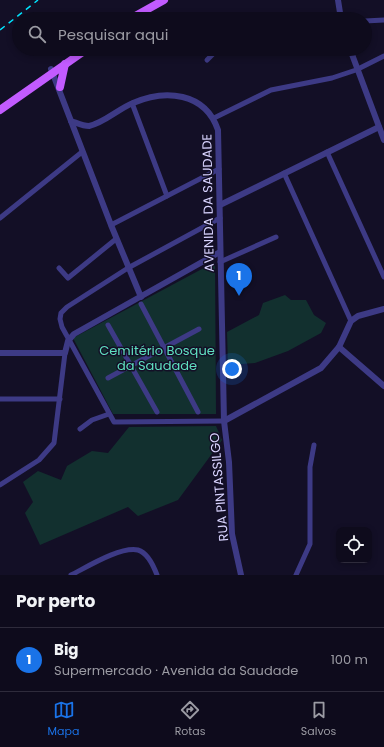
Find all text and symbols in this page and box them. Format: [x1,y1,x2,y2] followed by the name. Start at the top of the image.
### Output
[12,12,372,56] search box
[26,23,48,45] icon: search
[58,24,168,45] text: Pesquisar aqui
[197,134,219,272] street label: AVENIDA DA SAUDADE
[226,263,252,296] pin: 1
[99,341,215,375] park label: Cemitério Bosque da Saudade
[222,359,242,379] your location
[205,432,233,542] street label: RUA PINTASSILGO
[336,527,372,563] map controls
[336,527,372,563] button: locate
[16,589,95,613] text: Por perto
[54,639,79,660] text: Big
[27,650,31,669] text: 1
[331,650,368,669] text: 100 m
[54,661,298,680] text: Supermercado · Avenida da Saudade
[48,699,79,740] tab: Mapa
[175,699,206,740] tab: Rotas
[301,699,336,740] tab: Salvos

